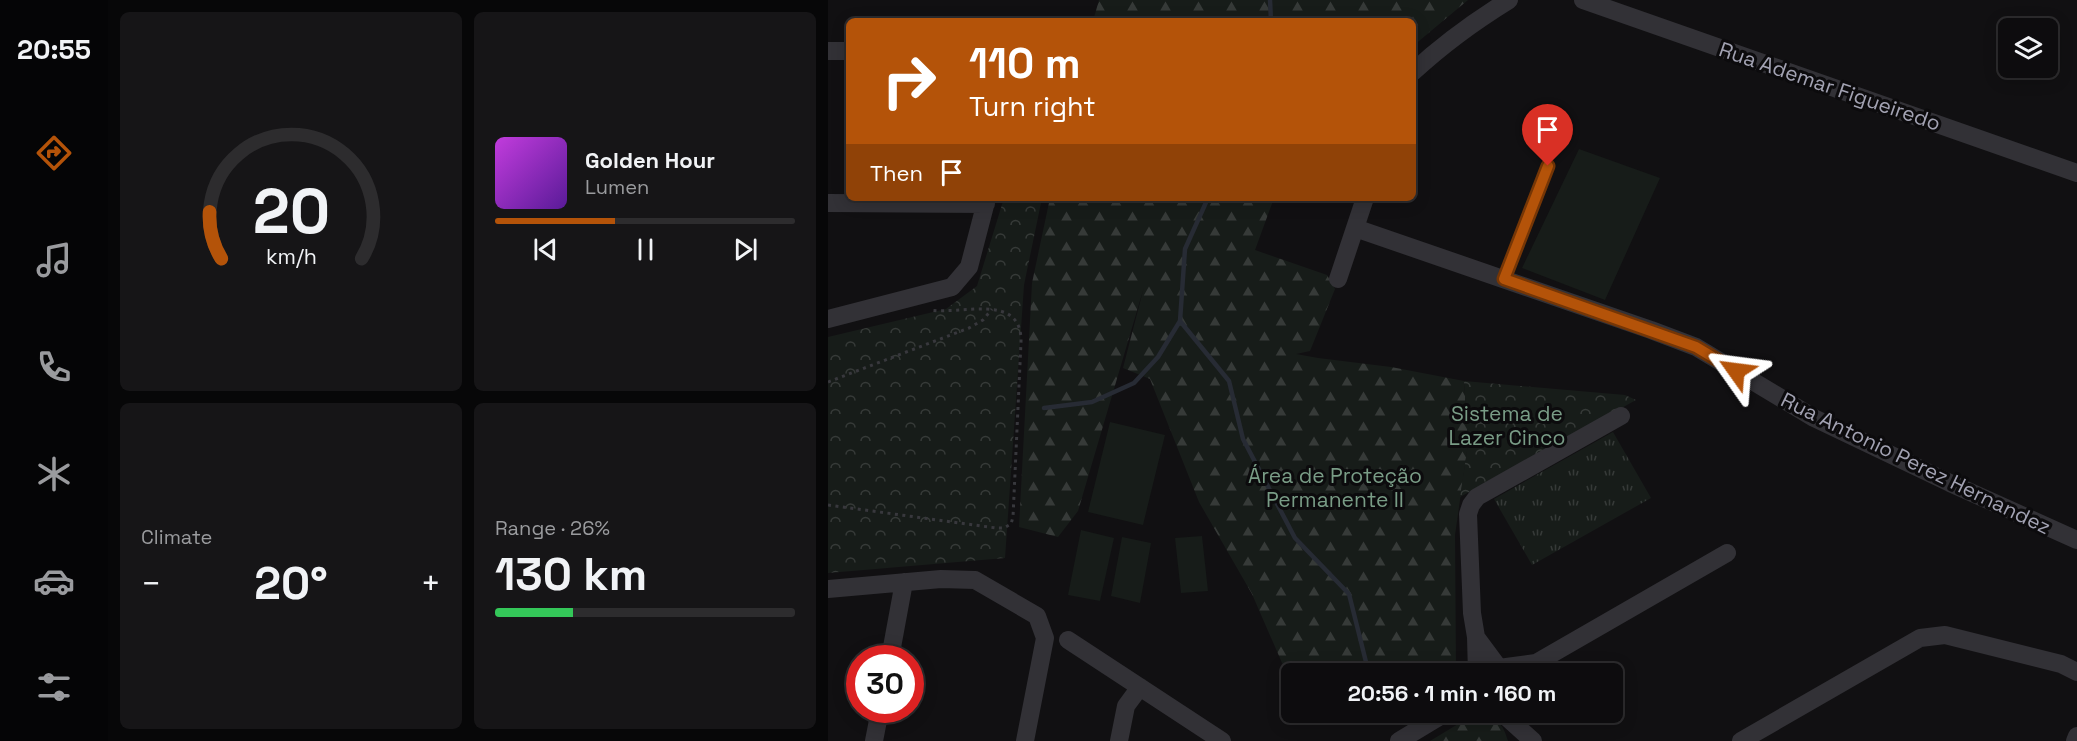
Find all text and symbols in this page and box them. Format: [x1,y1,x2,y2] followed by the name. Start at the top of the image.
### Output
[1998,18,2058,78] map controls
[1998,18,2058,78] button: layers
[17,32,91,67] text: 20:55
[1716,35,1944,137] street label: Rua Ademar Figueiredo
[969,37,1081,90] text: 110 m
[870,42,948,120] icon: right
[969,89,1096,124] text: Turn right
[1522,104,1573,166] pin
[1531,113,1564,146] icon: arrive
[33,132,75,174] icon: directions
[585,146,715,174] text: Golden Hour
[935,156,968,189] icon: arrive
[870,159,923,187] text: Then
[252,172,330,251] text: 20
[585,174,649,200] text: Lumen
[529,233,562,266] icon: previous
[629,233,662,266] icon: pause
[729,233,762,266] icon: next
[33,239,75,281] icon: music
[265,243,317,270] text: km/h
[1704,339,1768,403] position arrow
[33,346,75,388] icon: phone
[1777,386,2055,540] street label: Rua Antonio Perez Hernandez
[1449,400,1565,451] park label: Sistema de Lazer Cinco
[33,453,75,495] icon: climate
[1248,462,1422,513] park label: Área de Proteção Permanente II
[495,515,610,541] text: Range · 26%
[141,524,212,550] text: Climate
[495,546,647,603] text: 130 km
[254,555,328,612] text: 20°
[33,560,75,602] icon: car
[141,563,161,605] text: −
[421,563,441,605] text: +
[846,645,924,723] speed limit sign: 30
[33,666,75,708] icon: filters
[1348,679,1556,707] text: 20:56 · 1 min · 160 m

